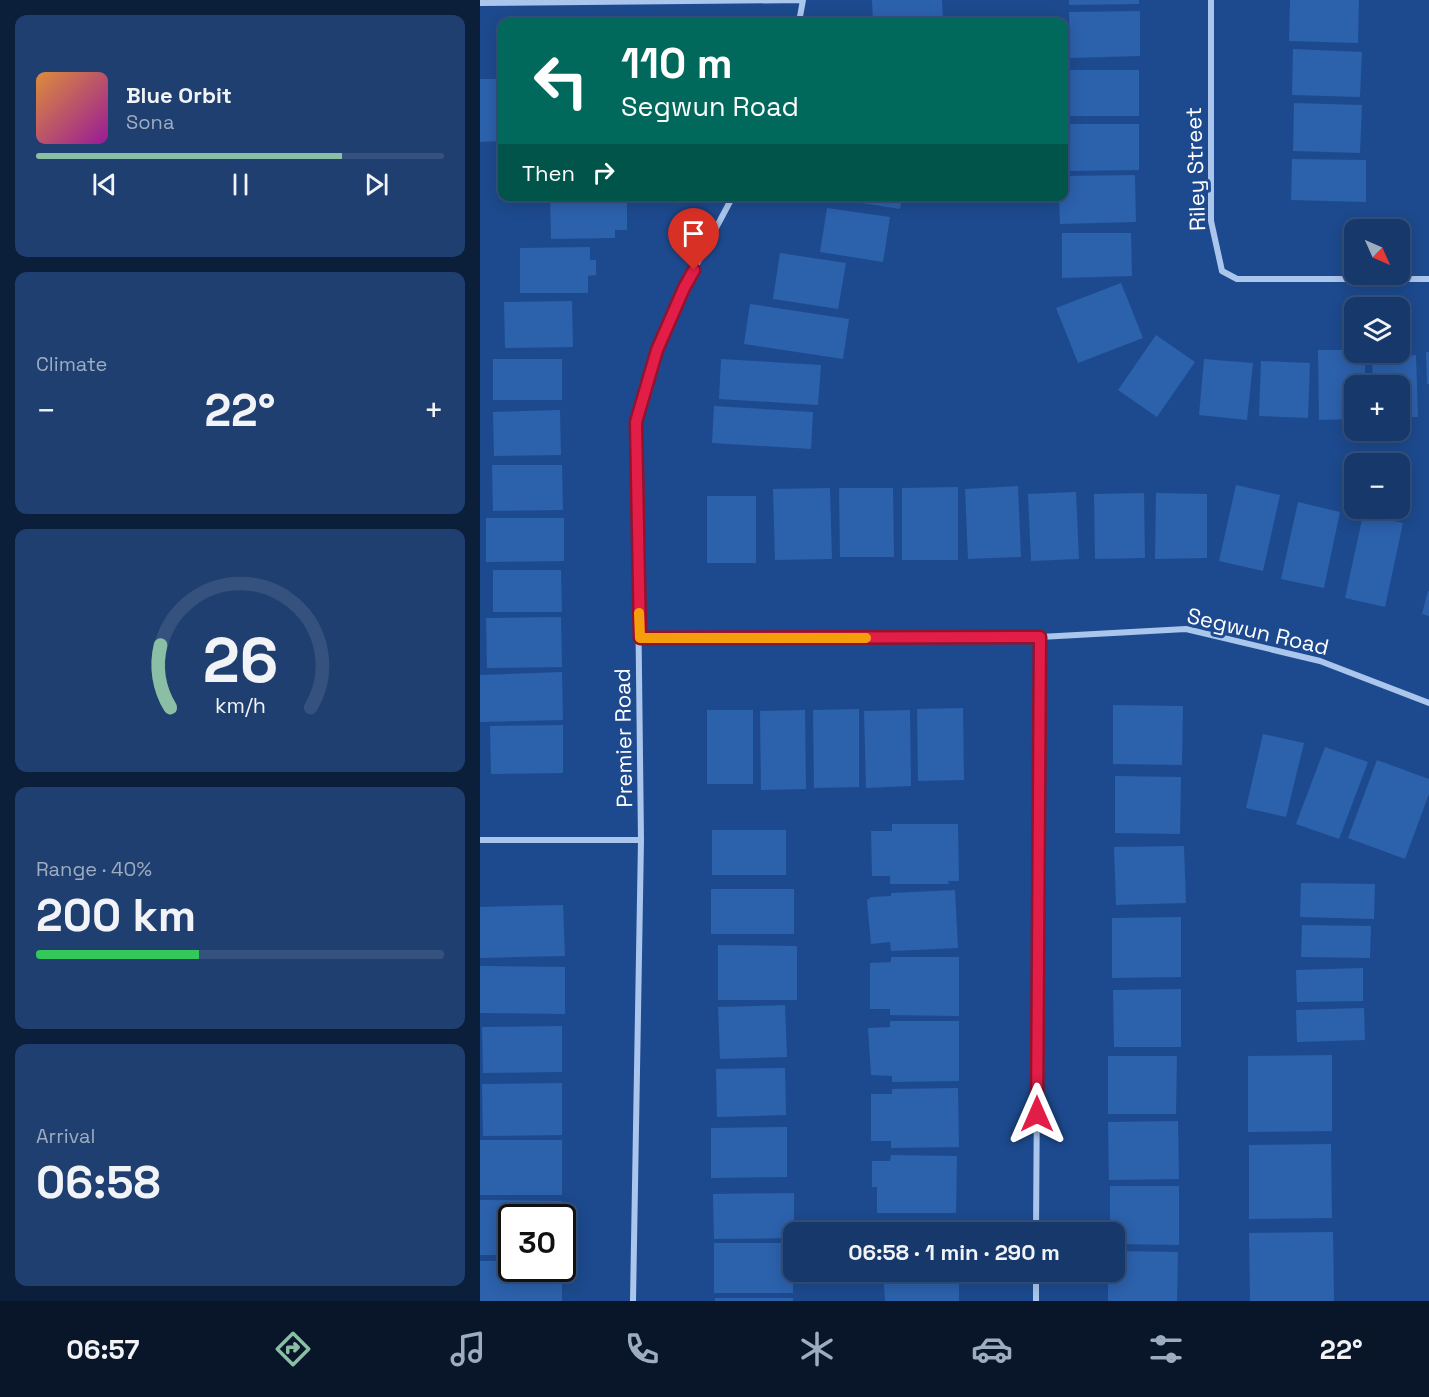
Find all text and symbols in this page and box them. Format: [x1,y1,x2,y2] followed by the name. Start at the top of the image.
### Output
[621,37,733,90] text: 110 m
[522,42,600,120] icon: left
[126,81,232,109] text: Blue Orbit
[621,89,799,124] text: Segwun Road
[1179,107,1211,231] street label: Riley Street
[126,109,174,135] text: Sona
[587,156,620,189] icon: right
[522,159,575,187] text: Then
[88,168,121,201] icon: previous
[224,168,257,201] icon: pause
[360,168,393,201] icon: next
[668,208,719,270] pin
[677,217,710,250] icon: arrive
[1344,219,1410,285] north arrow
[1344,219,1410,519] map controls
[1344,297,1410,363] button: layers
[36,351,107,377] text: Climate
[1344,375,1410,441] button: +
[204,382,276,439] text: 22°
[36,390,56,432] text: −
[424,390,444,432] text: +
[1344,453,1410,519] button: −
[1184,601,1332,661] street label: Segwun Road
[202,621,278,700] text: 26
[608,668,638,808] street label: Premier Road
[214,692,266,719] text: km/h
[36,856,152,882] text: Range · 40%
[36,887,196,944] text: 200 km
[1005,1082,1069,1146] position arrow
[36,1123,95,1149] text: Arrival
[36,1154,160,1211] text: 06:58
[498,1204,576,1282] speed limit sign: 30
[848,1238,1060,1266] text: 06:58 · 1 min · 290 m
[272,1328,314,1370] icon: directions
[447,1328,489,1370] icon: music
[621,1328,663,1370] icon: phone
[796,1328,838,1370] icon: climate
[971,1328,1013,1370] icon: car
[1145,1328,1187,1370] icon: filters
[66,1332,139,1367] text: 06:57
[1320,1332,1363,1367] text: 22°

